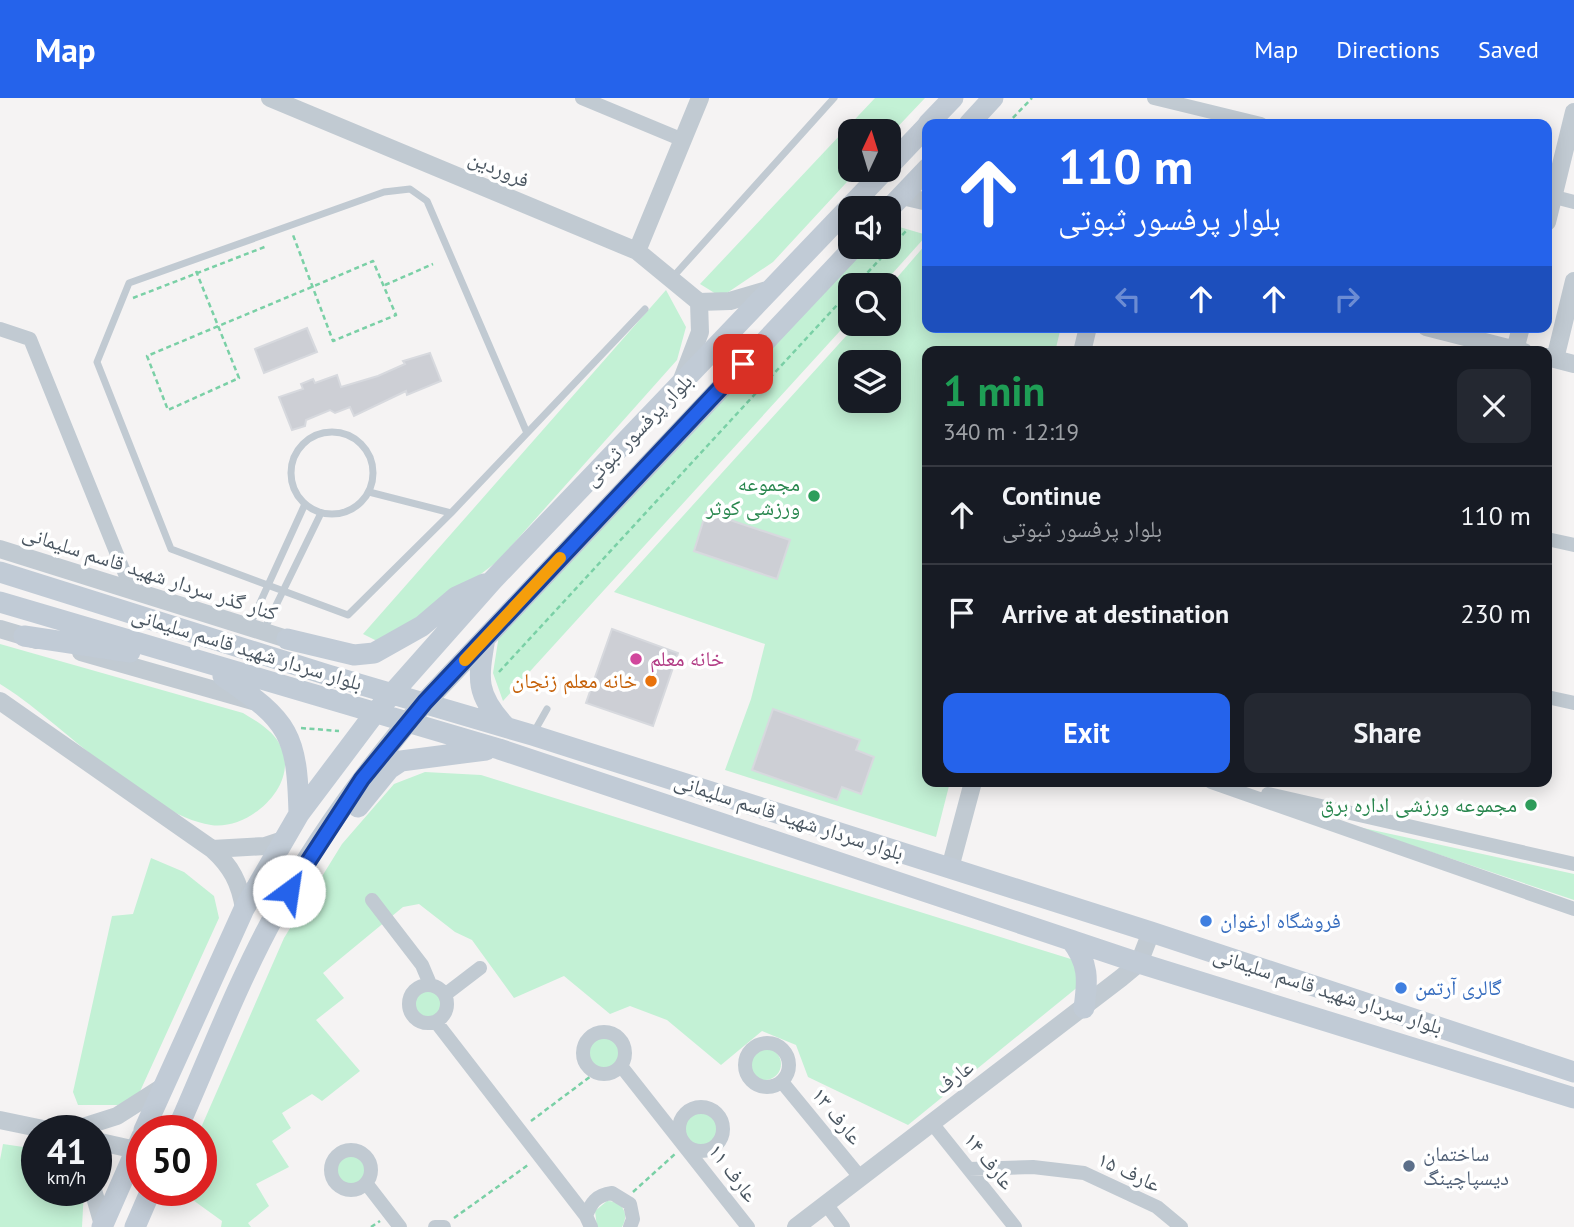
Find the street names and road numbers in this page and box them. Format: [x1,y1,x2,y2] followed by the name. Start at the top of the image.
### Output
[465,144,534,193] street label: فروردین
[577,368,698,492] street label: بلوار پرفسور ثبوتی
[19,519,281,628] street label: کنار گذر سردار شهید قاسم سلیمانی
[128,601,366,697] street label: بلوار سردار شهید قاسم سلیمانی
[671,767,907,867] street label: بلوار سردار شهید قاسم سلیمانی
[1210,941,1446,1041] street label: بلوار سردار شهید قاسم سلیمانی
[929,1053,979,1100] street label: عارف
[806,1081,869,1150] street label: عارف ۱۳
[958,1126,1021,1195] street label: عارف ۱۴
[703,1138,764,1208] street label: عارف ۱۱
[1093,1145,1165,1198] street label: عارف ۱۵

